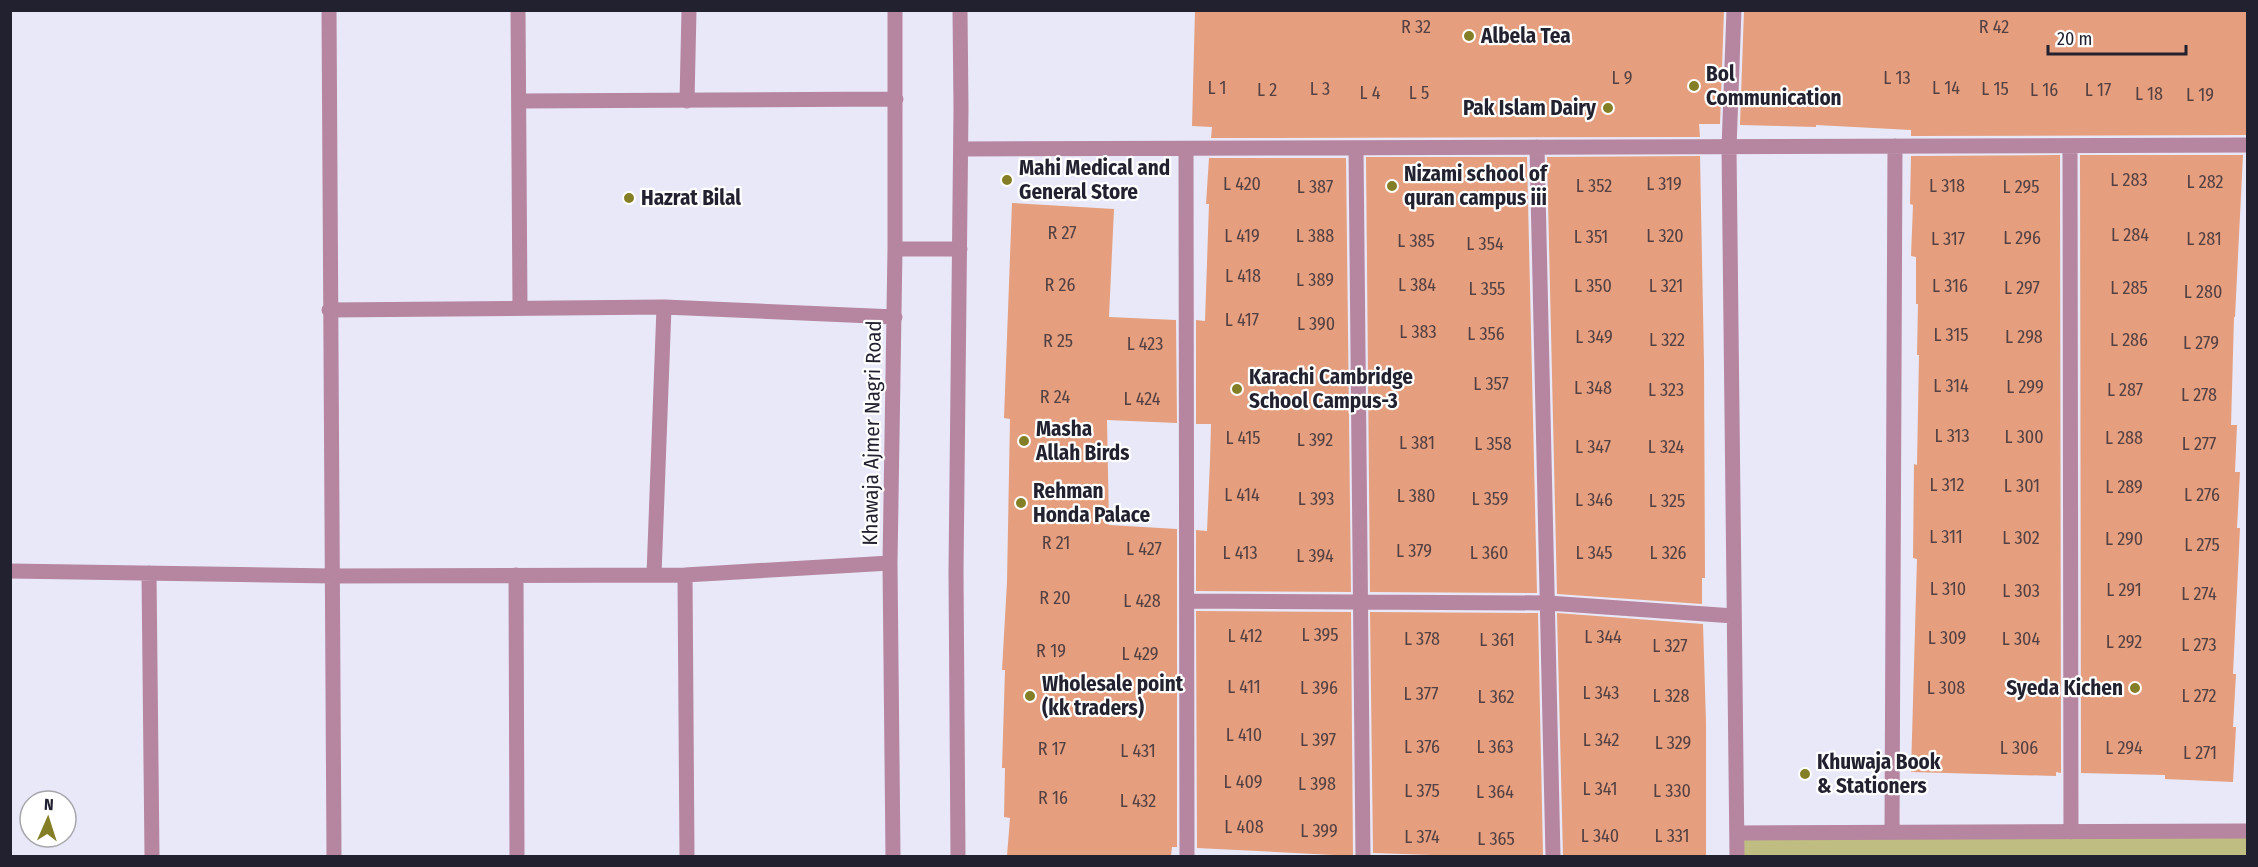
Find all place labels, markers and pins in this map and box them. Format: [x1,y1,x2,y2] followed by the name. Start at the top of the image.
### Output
[1480,23,1571,49] place label: Albela Tea
[1462,29,1476,43] marker: Albela Tea
[1706,61,1842,111] place label: Bol Communication
[1687,79,1701,93] marker: Bol Communication
[1463,95,1597,121] place label: Pak Islam Dairy
[1601,101,1615,115] marker: Pak Islam Dairy
[1019,155,1170,205] place label: Mahi Medical and General Store
[1404,161,1549,211] place label: Nizami school of quran campus iii
[1000,173,1014,187] marker: Mahi Medical and General Store
[1385,179,1399,193] marker: Nizami school of quran campus iii
[641,185,741,211] place label: Hazrat Bilal
[622,191,636,205] marker: Hazrat Bilal
[1249,364,1413,414] place label: Karachi Cambridge School Campus-3
[1230,382,1244,396] marker: Karachi Cambridge School Campus-3
[1035,416,1130,466] place label: Masha Allah Birds
[1017,434,1031,448] marker: Masha Allah Birds
[1033,478,1151,528] place label: Rehman Honda Palace
[1014,496,1028,510] marker: Rehman Honda Palace
[1042,671,1184,721] place label: Wholesale point (kk traders)
[2006,675,2123,701] place label: Syeda Kichen
[2128,681,2142,695] marker: Syeda Kichen
[1023,689,1037,703] marker: Wholesale point (kk traders)
[1817,749,1941,799] place label: Khuwaja Book & Stationers
[1798,767,1812,781] marker: Khuwaja Book & Stationers

